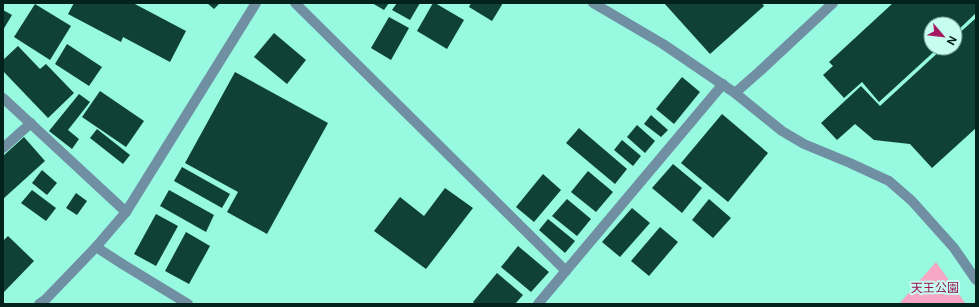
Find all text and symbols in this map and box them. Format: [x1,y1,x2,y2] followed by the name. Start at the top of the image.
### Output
[923,16,963,56] north arrow
[944,34,960,48] text: N
[911,280,959,295] park label: 天王公園

